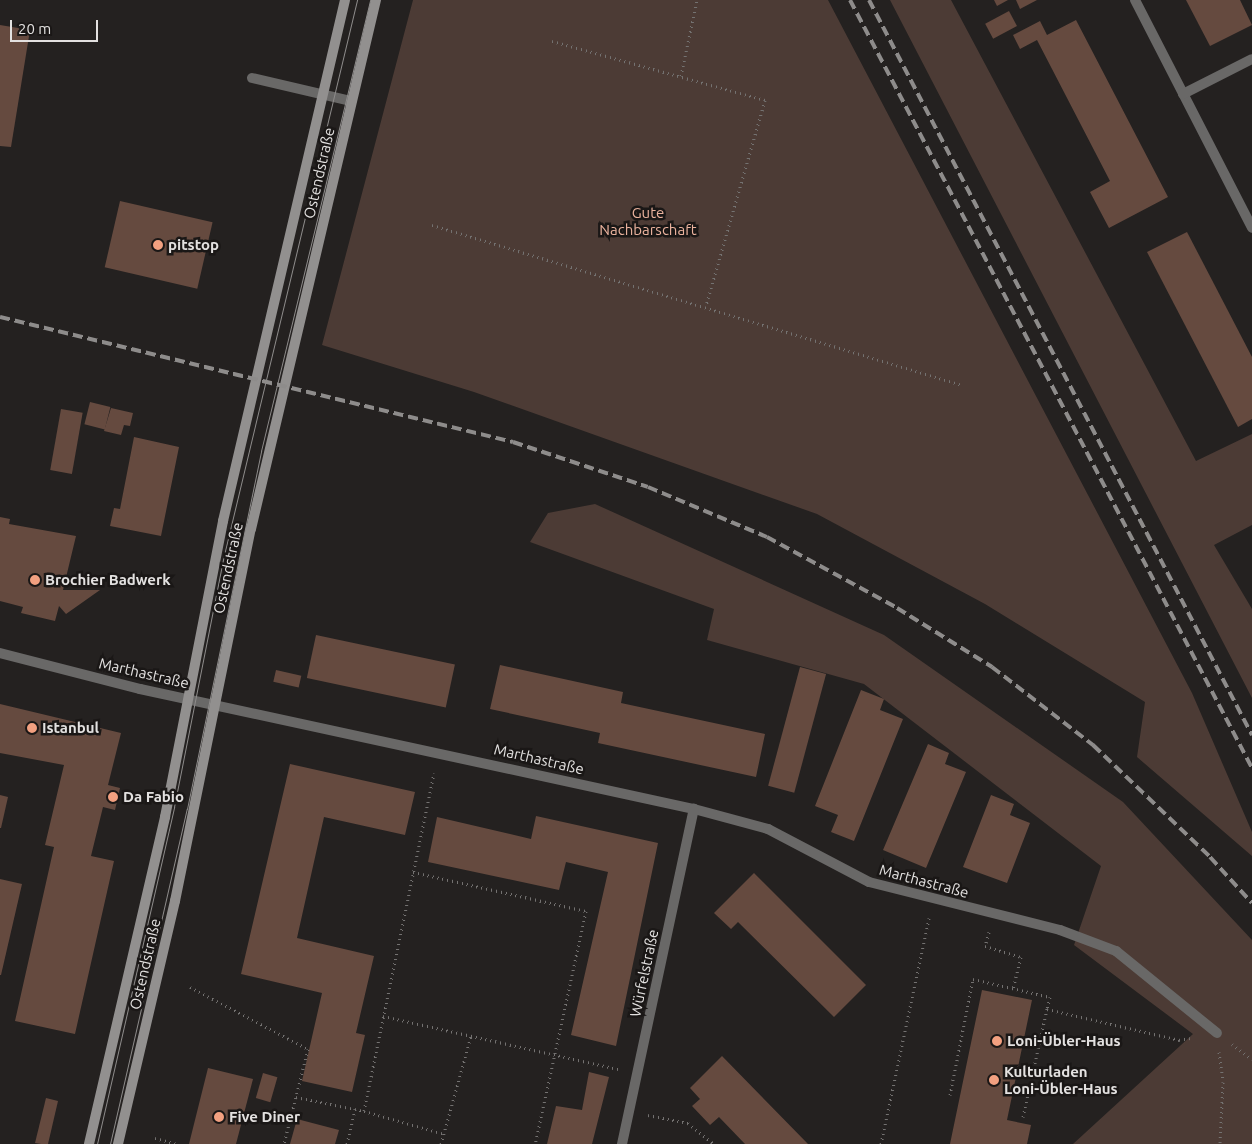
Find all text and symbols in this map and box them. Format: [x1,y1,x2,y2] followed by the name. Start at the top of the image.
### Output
[12,10,100,42] scale bar
[18,20,51,37] text: 20 m
[300,126,338,220] street label: Ostendstraße
[599,203,697,238] park label: Gute Nachbarschaft
[168,236,219,254] place label: pitstop
[152,239,164,251] marker: pitstop
[210,521,246,615] street label: Ostendstraße
[45,571,171,589] place label: Brochier Badwerk
[29,574,41,586] marker: Brochier Badwerk
[97,654,191,692] street label: Marthastraße
[42,719,99,737] place label: Istanbul
[26,722,38,734] marker: Istanbul
[492,740,586,778] street label: Marthastraße
[123,788,184,806] place label: Da Fabio
[107,791,119,803] marker: Da Fabio
[877,860,971,902] street label: Marthastraße
[126,917,164,1011] street label: Ostendstraße
[626,928,662,1018] street label: Würfelstraße
[1007,1032,1121,1050] place label: Loni-Übler-Haus
[991,1035,1003,1047] marker: Loni-Übler-Haus
[1004,1062,1118,1097] place label: Kulturladen Loni-Übler-Haus
[988,1074,1000,1086] marker: Kulturladen Loni-Übler-Haus
[229,1108,300,1126] place label: Five Diner
[213,1111,225,1123] marker: Five Diner

